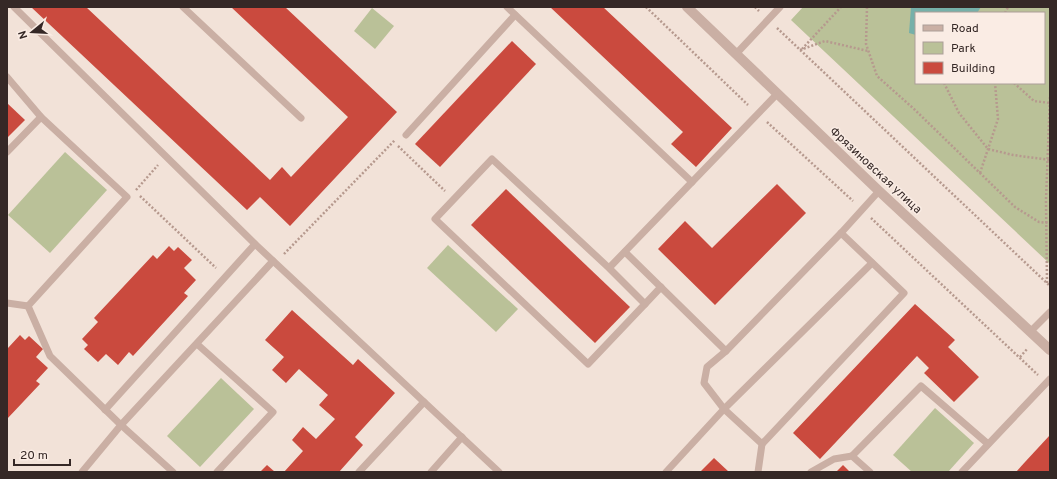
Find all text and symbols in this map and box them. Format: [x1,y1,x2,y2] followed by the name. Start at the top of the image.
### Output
[12,12,52,52] north arrow
[915,12,1045,84] legend
[951,21,979,37] text: Road
[16,29,31,41] text: N
[951,41,976,57] text: Park
[951,61,995,77] text: Building
[826,124,925,218] street label: Фрязиновская улица
[14,441,70,467] scale bar
[20,448,48,464] text: 20 m

